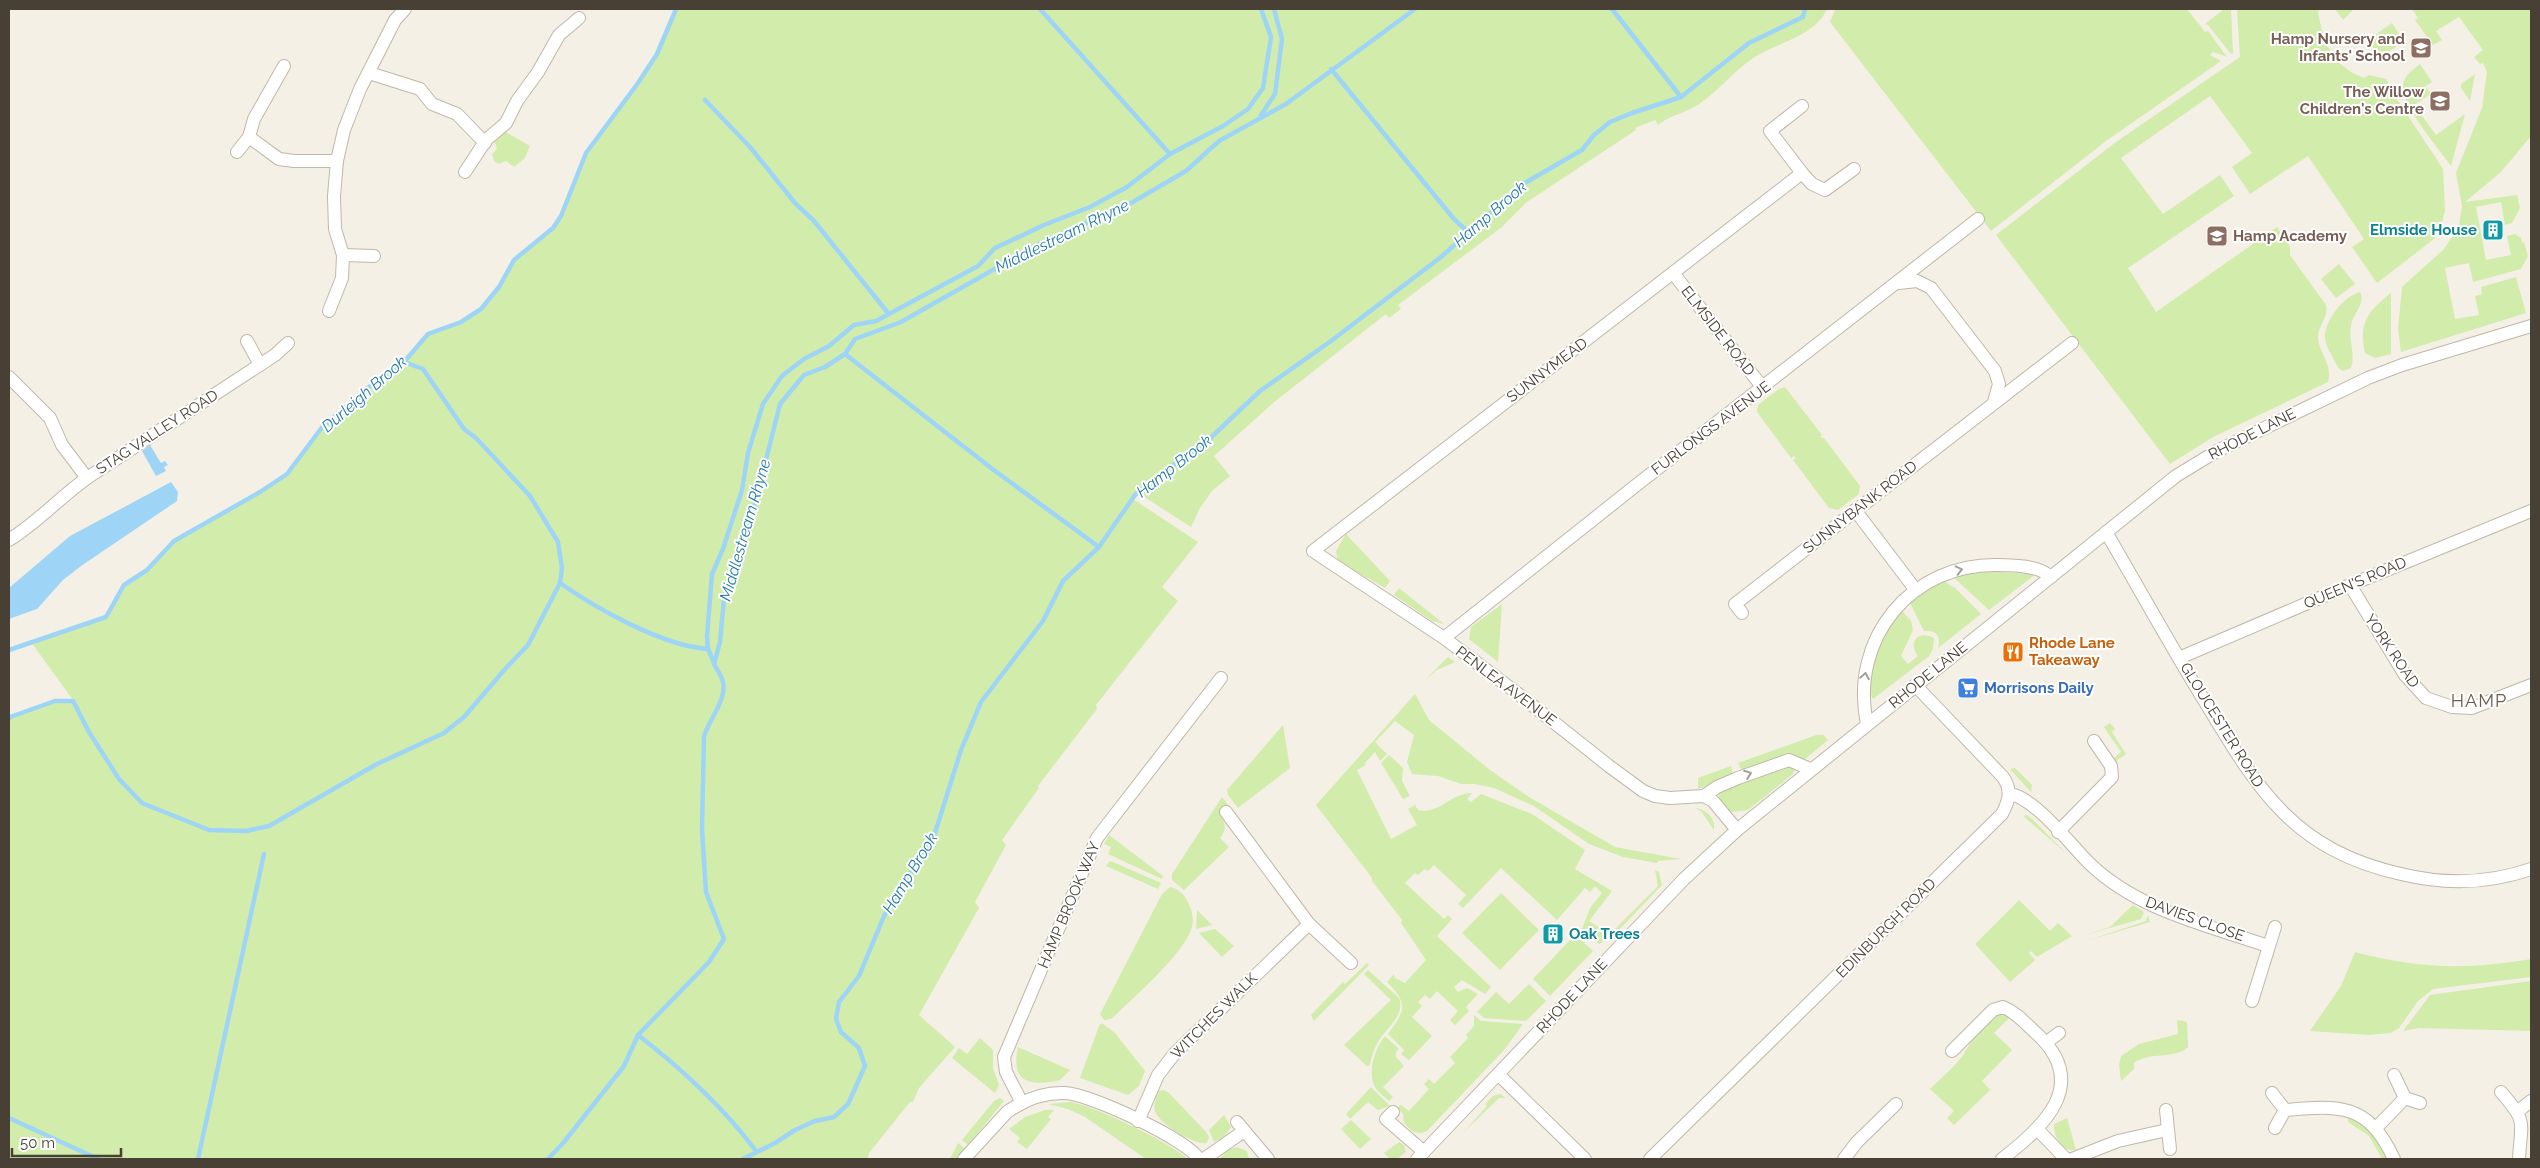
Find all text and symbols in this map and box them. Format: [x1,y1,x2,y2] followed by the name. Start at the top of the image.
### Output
[2271,30,2405,65] place label: Hamp Nursery and Infants' School
[2409,36,2433,60] school or university icon: Hamp Nursery and Infants' School
[2300,83,2424,118] place label: The Willow Children's Centre
[2428,89,2452,113] school or university icon: The Willow Children's Centre
[1450,177,1531,251] water label: Hamp Brook
[992,195,1132,277] water label: Middlestream Rhyne
[2481,218,2505,242] building icon: Elmside House
[2370,221,2477,239] place label: Elmside House
[2205,224,2229,248] school or university icon: Hamp Academy
[2233,227,2348,245] place label: Hamp Academy
[1677,282,1759,380] street label: ELMSIDE ROAD
[1503,334,1591,406] street label: SUNNYMEAD
[318,352,411,436] water label: Durleigh Brook
[1648,377,1774,479] street label: FURLONGS AVENUE
[93,386,222,478] street label: STAG VALLEY ROAD
[2205,404,2299,464] street label: RHODE LANE
[1132,430,1216,501] water label: Hamp Brook
[716,456,774,603] water label: Middlestream Rhyne
[1799,457,1921,557] street label: SUNNYBANK ROAD
[2301,553,2409,613] street label: QUEEN'S ROAD
[1955,565,1964,576] one-way arrow
[2361,611,2423,691] street label: YORK ROAD
[2029,634,2115,669] place label: Rhode Lane Takeaway
[1885,638,1971,712] street label: RHODE LANE
[2001,640,2025,664] restaurant icon: Rhode Lane Takeaway
[1452,642,1560,730] street label: PENLEA AVENUE
[2176,659,2268,791] street label: GLOUCESTER ROAD
[1860,672,1870,680] one-way arrow
[1956,676,1980,700] supermarket icon: Morrisons Daily
[1984,679,2094,697] place label: Morrisons Daily
[2451,690,2507,711] district label: HAMP
[1743,770,1751,780] one-way arrow
[878,829,942,917] water label: Hamp Brook
[1034,839,1104,971] street label: HAMP BROOK WAY
[1832,874,1940,982] street label: EDINBURGH ROAD
[2143,893,2247,945] street label: DAVIES CLOSE
[1541,922,1565,946] building icon: Oak Trees
[1569,925,1640,943] place label: Oak Trees
[1533,955,1611,1037] street label: RHODE LANE
[1167,969,1261,1063] street label: WITCHES WALK
[12,1126,121,1158] scale bar
[20,1134,55,1152] text: 50 m

